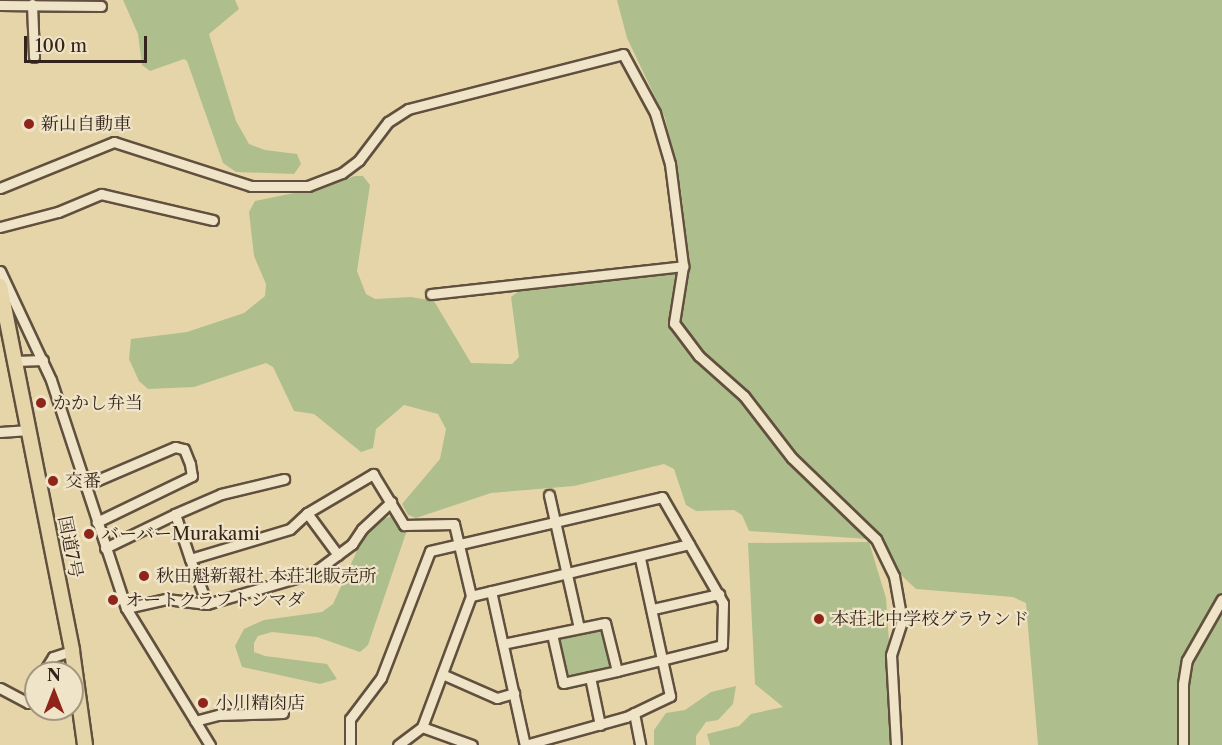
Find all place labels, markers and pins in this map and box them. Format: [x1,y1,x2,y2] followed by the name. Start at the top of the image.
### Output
[41,113,131,135] place label: 新山自動車
[22,117,36,131] marker: 新山自動車
[53,392,143,414] place label: かかし弁当
[34,396,48,410] marker: かかし弁当
[65,470,101,492] place label: 交番
[46,474,60,488] marker: 交番
[101,523,261,545] place label: バーバーMurakami
[82,527,96,541] marker: バーバーMurakami
[156,565,377,587] place label: 秋田魁新報社 本荘北販売所
[137,569,151,583] marker: 秋田魁新報社 本荘北販売所
[125,589,305,611] place label: オートクラフトシマダ
[106,593,120,607] marker: オートクラフトシマダ
[831,608,1029,630] place label: 本荘北中学校グラウンド
[812,612,826,626] marker: 本荘北中学校グラウンド
[215,692,305,714] place label: 小川精肉店
[196,696,210,710] marker: 小川精肉店

